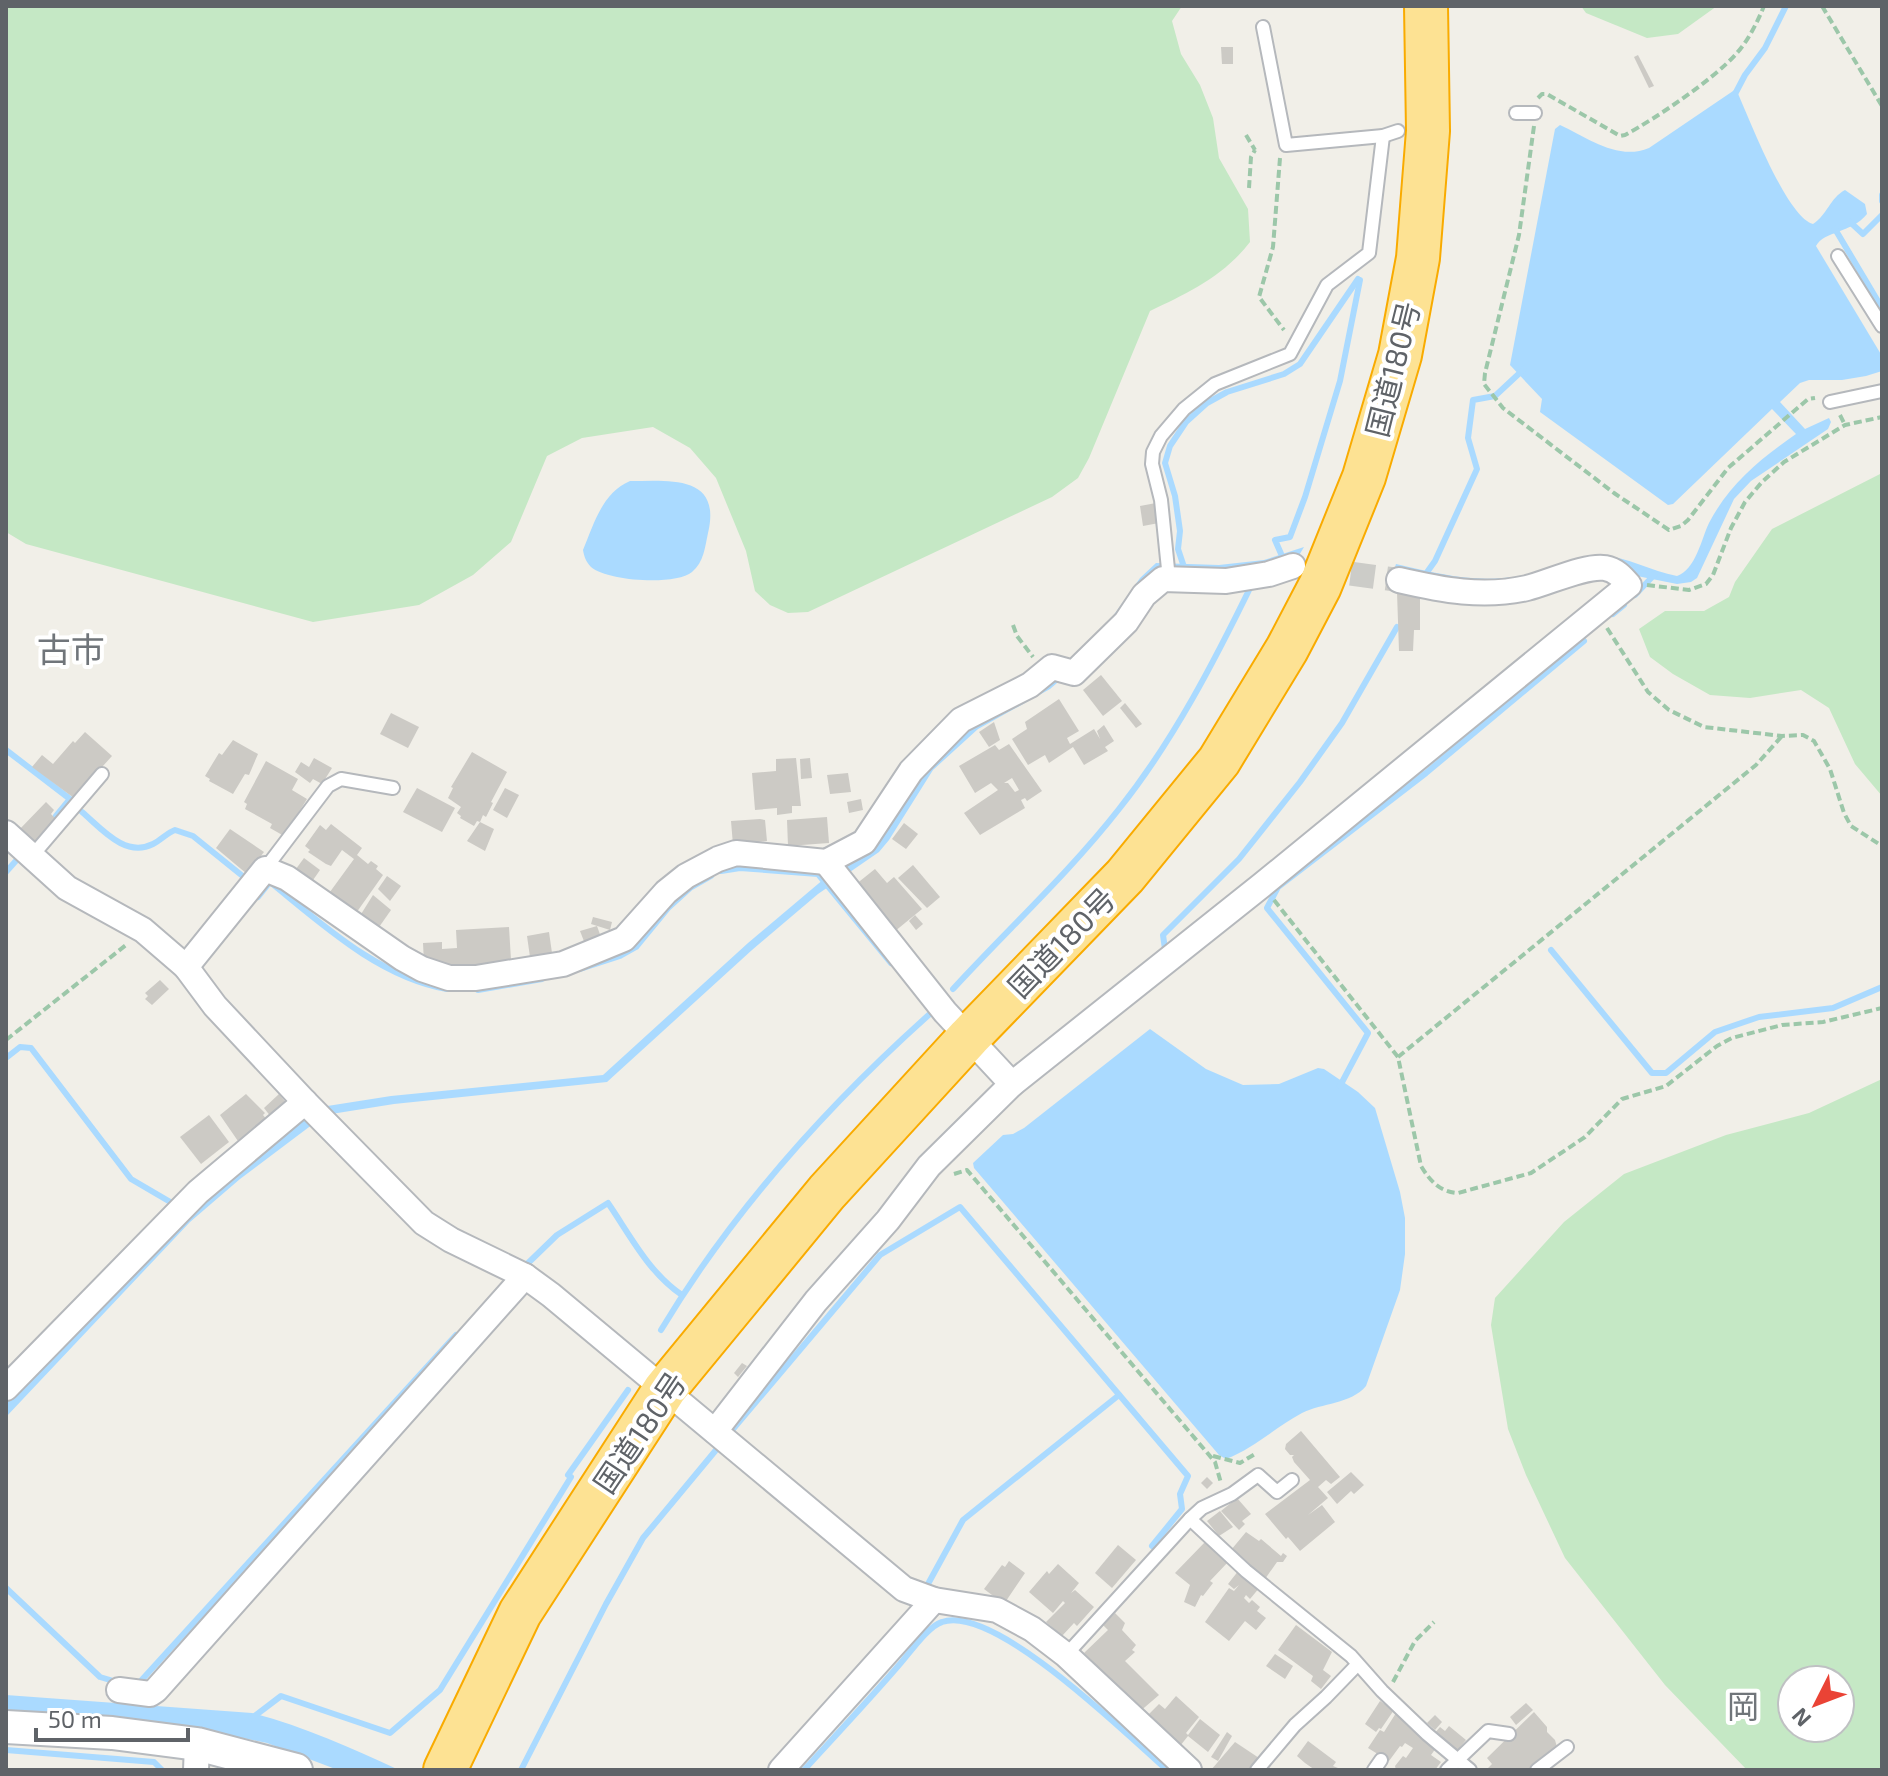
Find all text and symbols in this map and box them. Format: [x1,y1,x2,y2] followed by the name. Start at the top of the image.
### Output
[1358,298,1426,440] street label: 国道180号
[37,628,105,669] district label: 古市
[1000,880,1122,1004] street label: 国道180号
[585,1365,693,1499] street label: 国道180号
[1776,1664,1856,1744] north arrow
[1727,1686,1759,1724] district label: 岡
[36,1692,188,1742] scale bar
[1785,1703,1815,1733] text: N
[48,1704,102,1733] text: 50 m

